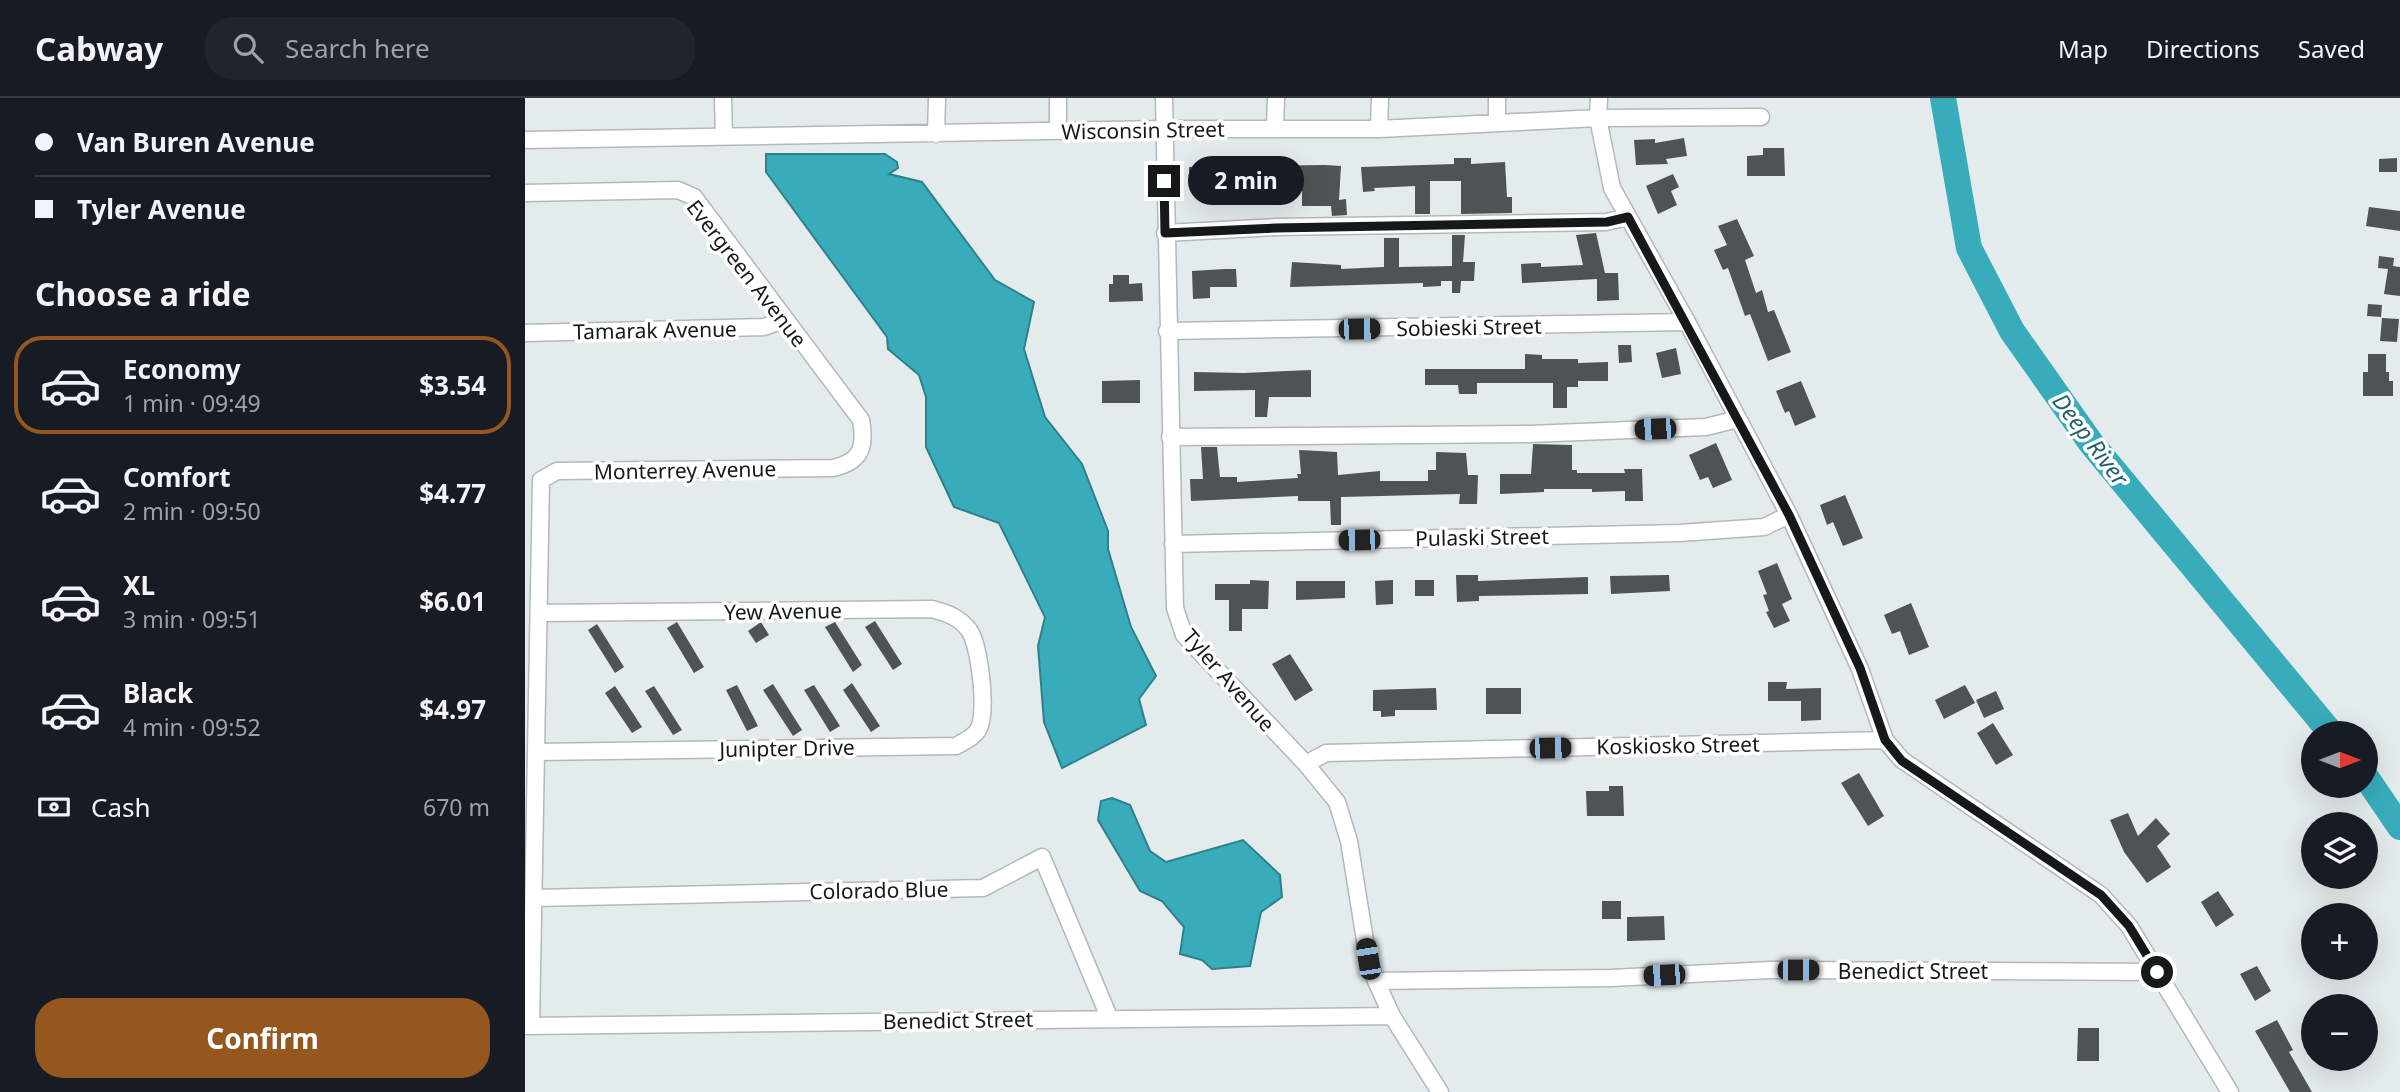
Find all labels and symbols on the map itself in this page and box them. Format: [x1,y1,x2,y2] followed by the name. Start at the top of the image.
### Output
[1061,115,1225,145] street label: Wisconsin Street
[1189,156,1304,206] callout: 2 min
[1148,165,1180,197] route end
[681,194,813,352] street label: Evergreen Avenue
[1396,312,1542,342] street label: Sobieski Street
[573,315,737,345] street label: Tamarak Avenue
[1338,318,1381,340] car
[2046,386,2137,492] water label: Deep River
[1634,418,1677,440] car
[594,454,776,486] street label: Monterrey Avenue
[1415,522,1549,552] street label: Pulaski Street
[1338,529,1381,551] car
[724,596,842,626] street label: Yew Avenue
[1177,623,1281,737] street label: Tyler Avenue
[2301,721,2378,798] north arrow
[1596,730,1760,760] street label: Koskiosko Street
[717,733,855,763] street label: Junipter Drive
[1529,737,1572,759] car
[809,875,949,905] street label: Colorado Blue
[1355,937,1382,981] car
[2141,956,2173,988] route start
[1838,957,1989,985] street label: Benedict Street
[1778,960,1820,981] car
[1643,963,1686,987] car
[883,1005,1034,1035] street label: Benedict Street

